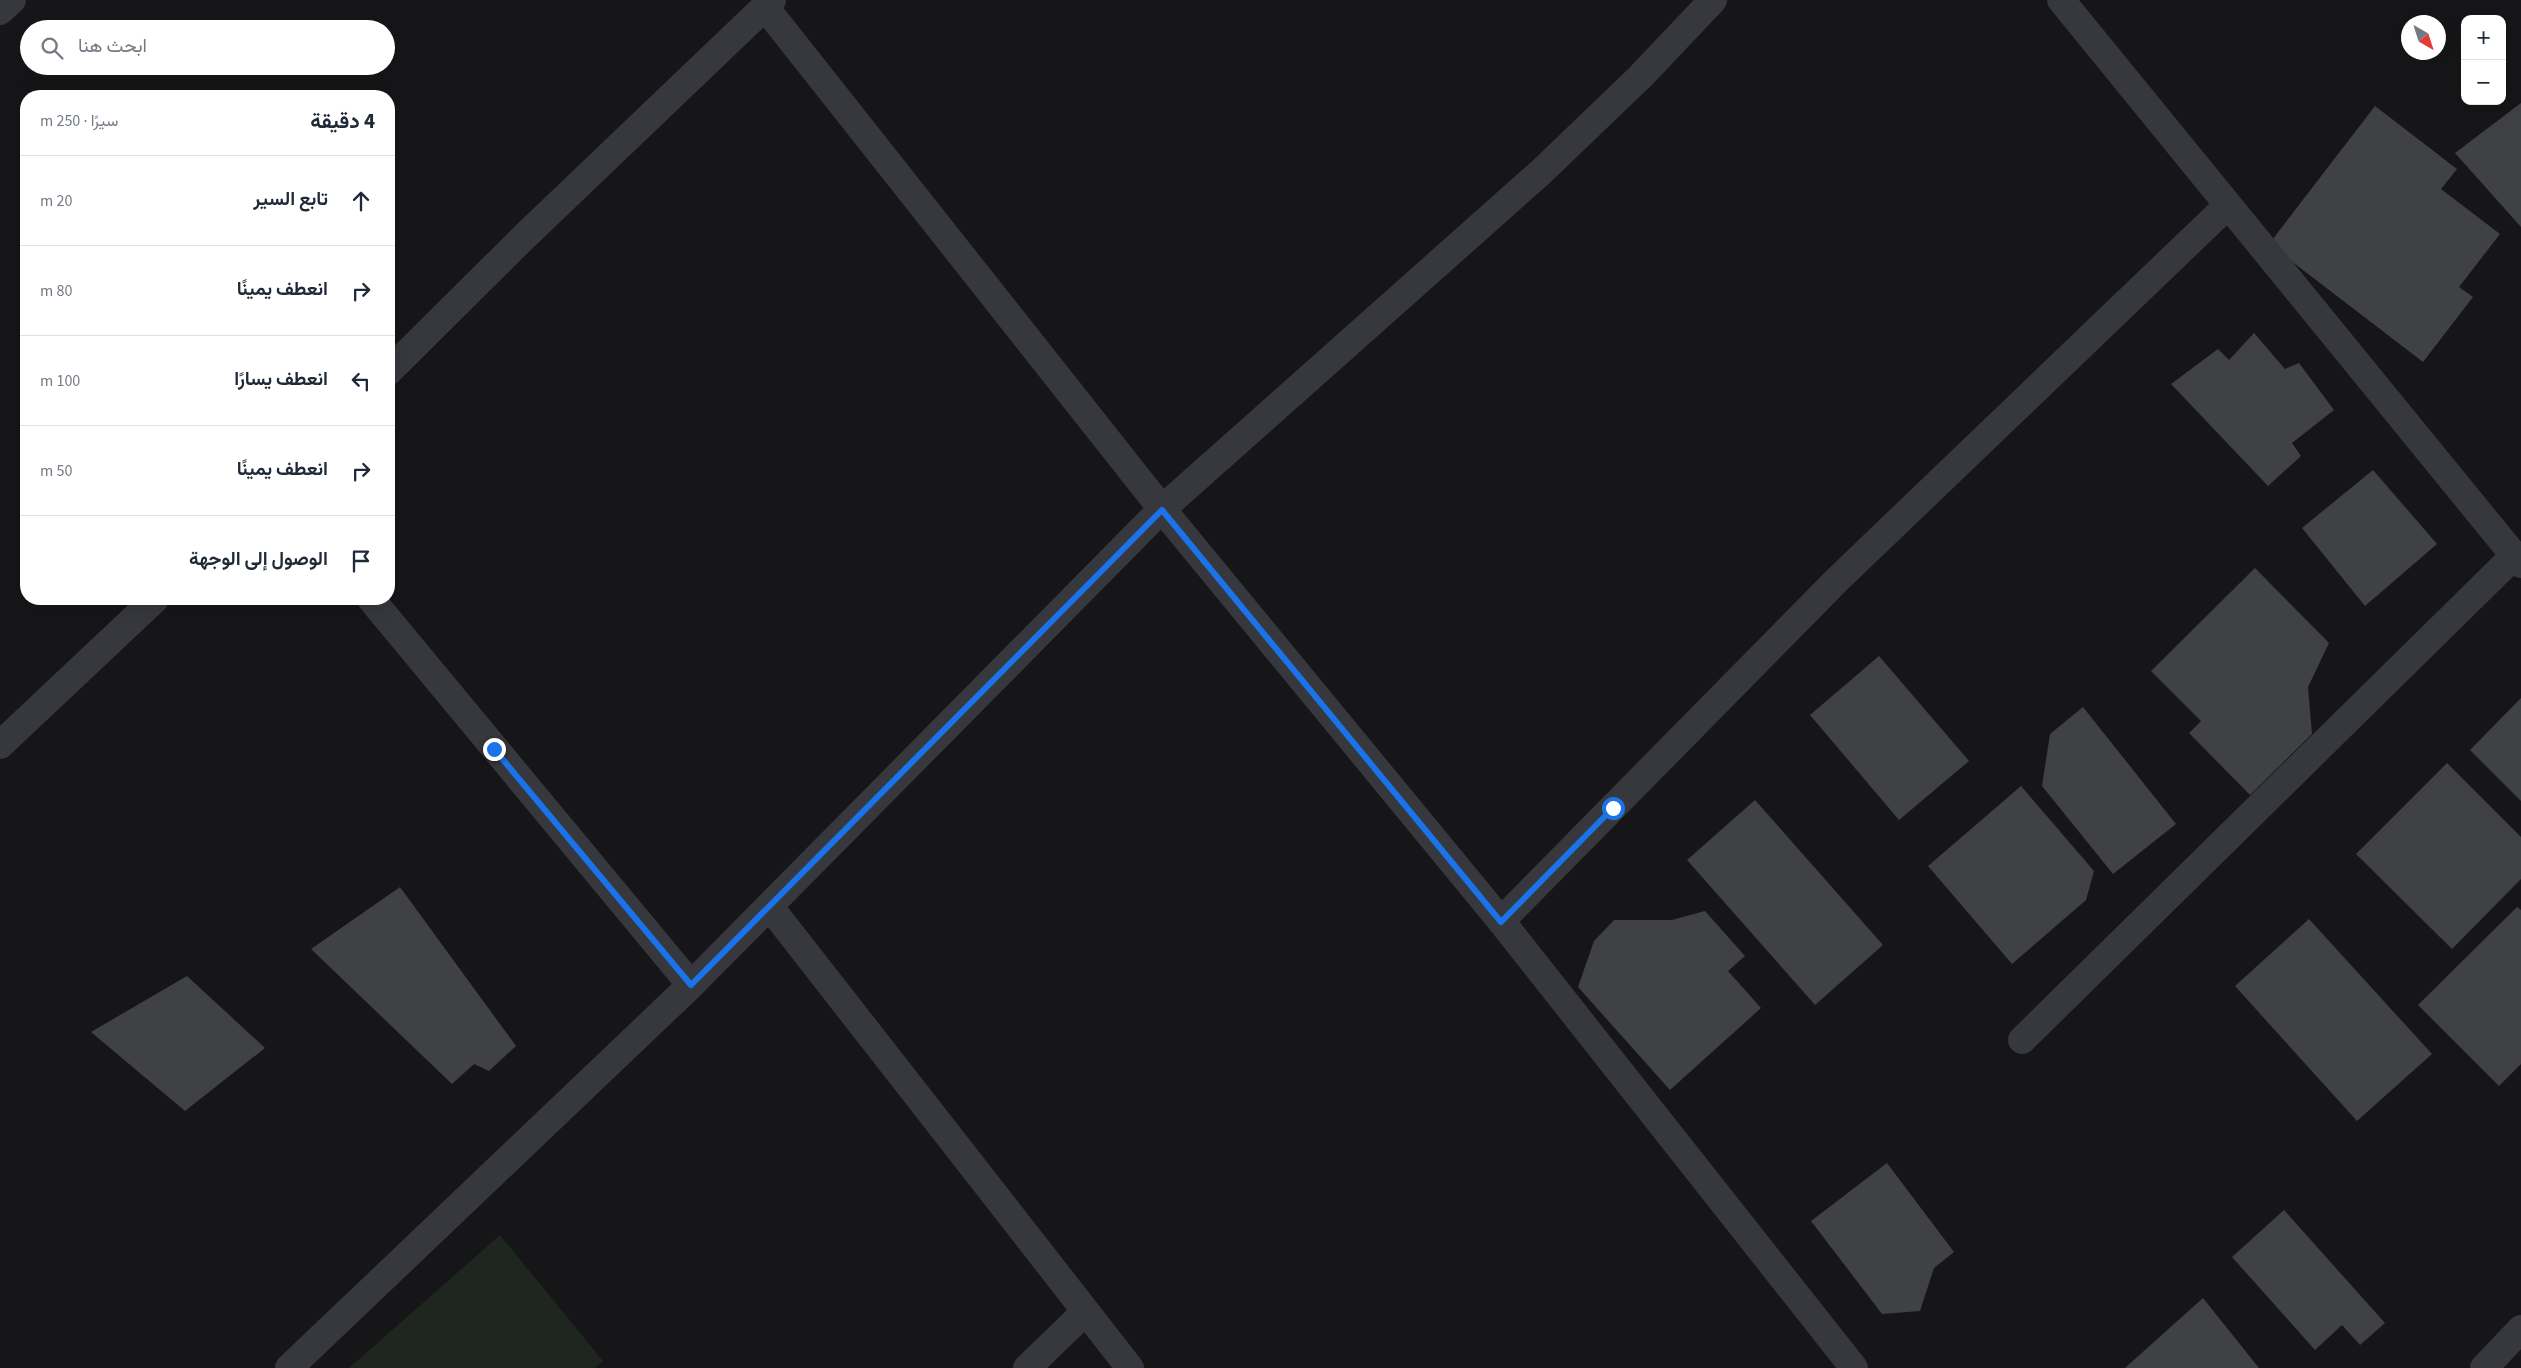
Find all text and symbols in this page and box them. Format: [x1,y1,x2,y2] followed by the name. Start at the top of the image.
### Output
[2401,15,2446,60] north arrow
[2461,15,2506,105] map controls
[2461,15,2506,60] button: +
[20,20,395,75] search box
[78,33,147,60] text: ابحث هنا
[38,34,66,62] icon: search
[2461,60,2506,105] button: −
[310,106,375,136] text: 4 دقيقة
[40,110,118,132] text: سيرًا · 250 m
[253,186,328,213] text: تابع السير
[347,187,375,215] icon: ahead
[40,190,72,212] text: 20 m
[237,276,328,303] text: انعطف يمينًا
[347,277,375,305] icon: right
[40,280,72,302] text: 80 m
[234,366,328,393] text: انعطف يسارًا
[347,367,375,395] icon: left
[40,370,80,392] text: 100 m
[237,456,328,483] text: انعطف يمينًا
[347,457,375,485] icon: right
[40,460,72,482] text: 50 m
[189,546,328,573] text: الوصول إلى الوجهة
[347,547,375,575] icon: arrive
[483,738,506,761] route end
[1602,797,1625,820] route start

